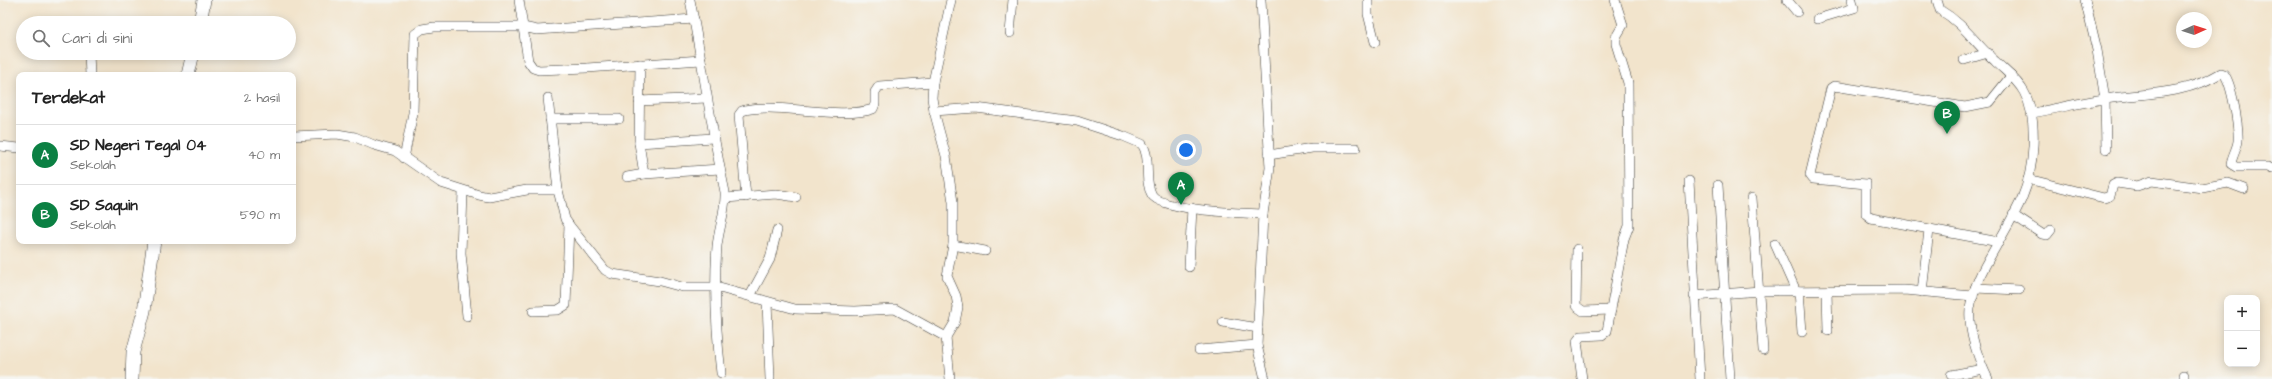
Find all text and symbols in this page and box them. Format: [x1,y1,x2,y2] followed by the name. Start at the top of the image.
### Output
[2176,12,2212,48] north arrow
[16,16,296,60] search box
[30,27,52,49] icon: search
[62,28,132,49] text: Cari di sini
[32,86,105,110] text: Terdekat
[244,89,280,107] text: 2 hasil
[1934,101,1960,134] pin: B
[70,135,206,156] text: SD Negeri Tegal 04
[1176,140,1196,160] your location
[41,146,49,164] text: A
[248,146,280,164] text: 40 m
[70,156,116,174] text: Sekolah
[1168,172,1194,205] pin: A
[70,195,138,216] text: SD Saquin
[40,206,50,224] text: B
[240,206,280,224] text: 590 m
[70,216,116,234] text: Sekolah
[2224,295,2260,367] map controls
[2224,295,2260,331] button: +
[2224,331,2260,367] button: −

